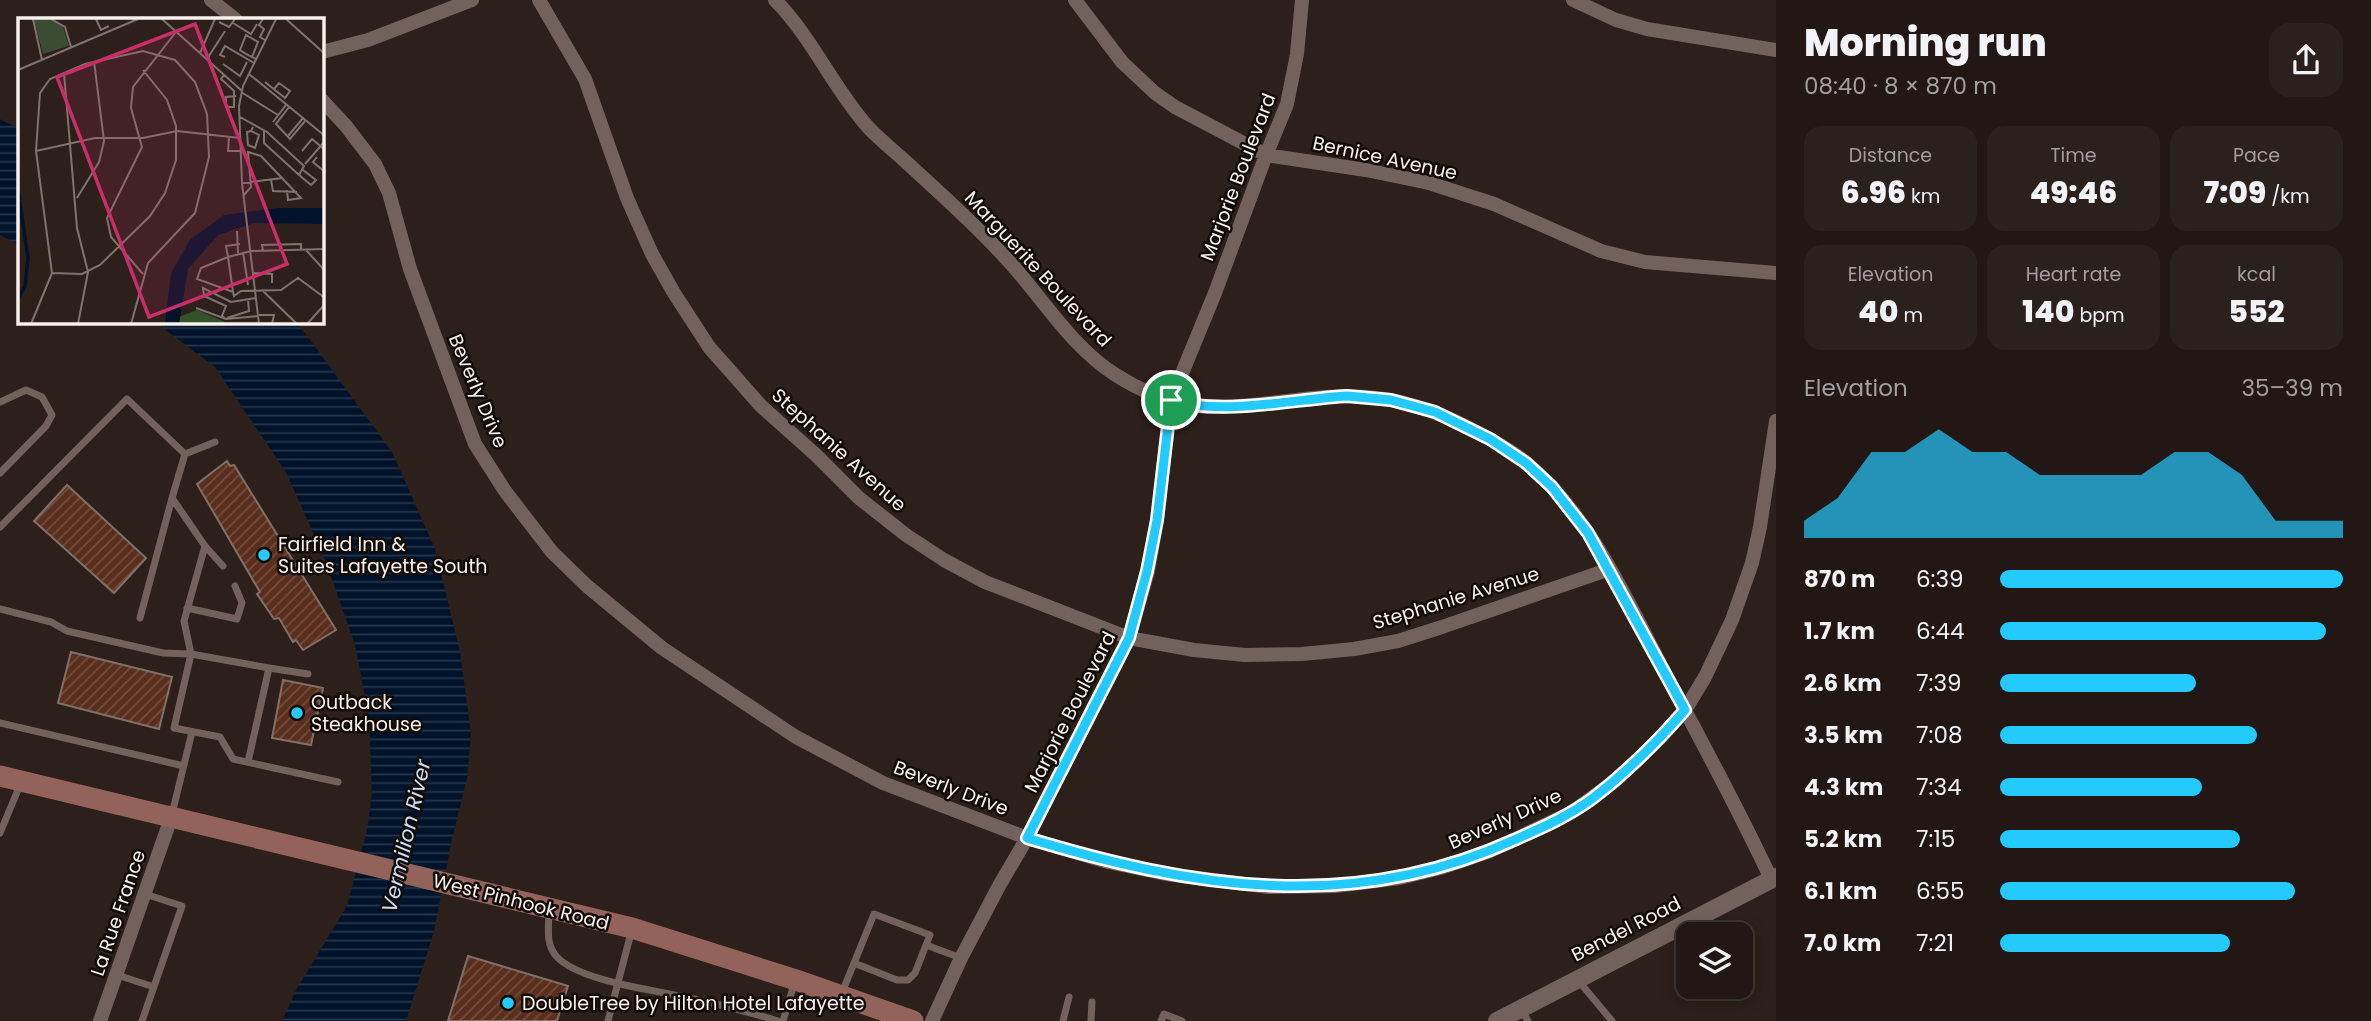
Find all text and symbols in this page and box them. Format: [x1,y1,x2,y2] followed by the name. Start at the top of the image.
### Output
[1804,16,2047,69] text: Morning run
[18,18,324,324] inset map
[2269,23,2343,97] button: share
[1804,70,1997,102] text: 08:40 · 8 × 870 m
[1194,89,1282,265] street label: Marjorie Boulevard
[1310,130,1460,186] street label: Bernice Avenue
[1849,142,1932,169] text: Distance
[2050,142,2097,169] text: Time
[2233,142,2280,169] text: Pace
[1841,171,1906,214] text: 6.96
[2030,171,2117,214] text: 49:46
[2203,171,2266,214] text: 7:09
[1906,183,1940,210] text: km
[2266,183,2310,210] text: /km
[958,185,1118,353] street label: Marguerite Boulevard
[1848,261,1933,288] text: Elevation
[2026,261,2121,288] text: Heart rate
[2237,261,2276,288] text: kcal
[1858,290,1898,333] text: 40
[2022,290,2074,333] text: 140
[2228,290,2285,333] text: 552
[1898,302,1923,329] text: m
[2074,302,2125,329] text: bpm
[442,330,514,452] street label: Beverly Drive
[1141,370,1201,430] pin
[1804,372,1908,404] text: Elevation
[2242,372,2343,404] text: 35–39 m
[1152,381,1190,419] icon: arrive
[766,382,912,518] street label: Stephanie Avenue
[278,531,488,580] place label: Fairfield Inn & Suites Lafayette South
[256,547,272,563] marker: Fairfield Inn & Suites Lafayette South
[1369,560,1543,636] street label: Stephanie Avenue
[1804,563,1875,595] text: 870 m
[1916,563,1964,595] text: 6:39
[1804,615,1875,647] text: 1.7 km
[1916,615,1964,647] text: 6:44
[1018,627,1122,797] street label: Marjorie Boulevard
[1804,667,1882,699] text: 2.6 km
[1916,667,1962,699] text: 7:39
[311,689,422,738] place label: Outback Steakhouse
[289,705,305,721] marker: Outback Steakhouse
[1804,719,1883,751] text: 3.5 km
[1916,719,1962,751] text: 7:08
[890,754,1012,822] street label: Beverly Drive
[374,756,438,915] water label: Vermilion River
[1804,771,1883,803] text: 4.3 km
[1916,771,1961,803] text: 7:34
[1444,782,1566,856] street label: Beverly Drive
[1804,823,1882,855] text: 5.2 km
[1916,823,1955,855] text: 7:15
[84,846,152,980] street label: La Rue France
[430,867,612,937] street label: West Pinhook Road
[1804,875,1877,907] text: 6.1 km
[1916,875,1964,907] text: 6:55
[1567,890,1685,968] street label: Bendel Road
[1676,922,1753,999] map controls
[1676,922,1753,999] button: layers
[1804,927,1881,959] text: 7.0 km
[1916,927,1954,959] text: 7:21
[522,990,864,1017] place label: DoubleTree by Hilton Hotel Lafayette
[500,995,516,1011] marker: DoubleTree by Hilton Hotel Lafayette

